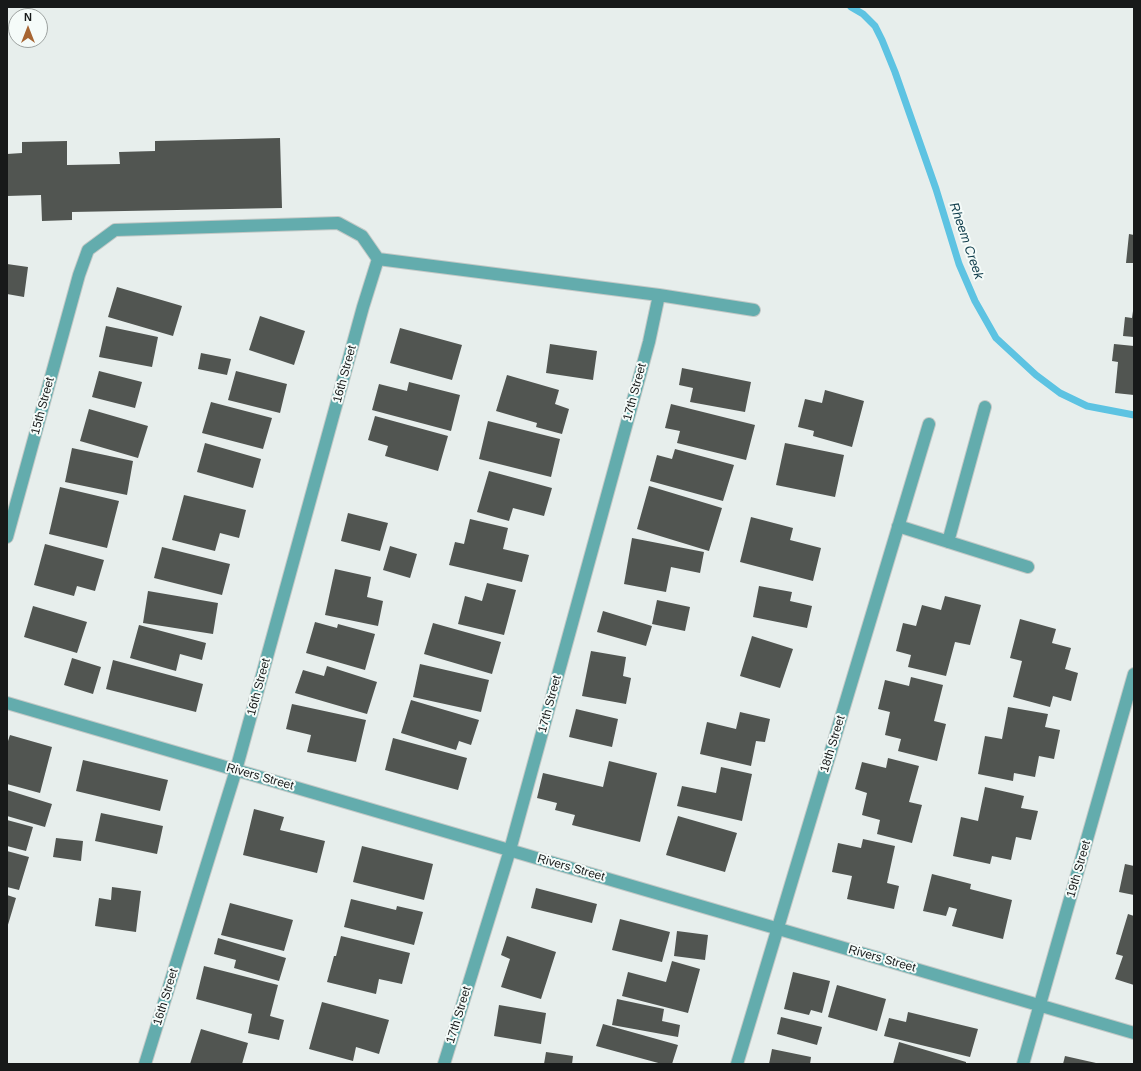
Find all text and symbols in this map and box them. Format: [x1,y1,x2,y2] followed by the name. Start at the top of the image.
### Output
[8,8,48,48] north arrow
[24,11,32,23] text: N
[946,201,986,281] water label: Rheem Creek
[330,344,360,404] street label: 16th Street
[620,362,650,422] street label: 17th Street
[28,376,58,436] street label: 15th Street
[244,657,274,717] street label: 16th Street
[535,674,565,734] street label: 17th Street
[818,714,848,774] street label: 18th Street
[225,761,295,793] street label: Rivers Street
[1064,839,1094,899] street label: 19th Street
[536,852,606,884] street label: Rivers Street
[847,943,917,975] street label: Rivers Street
[151,967,181,1027] street label: 16th Street
[444,985,474,1045] street label: 17th Street

